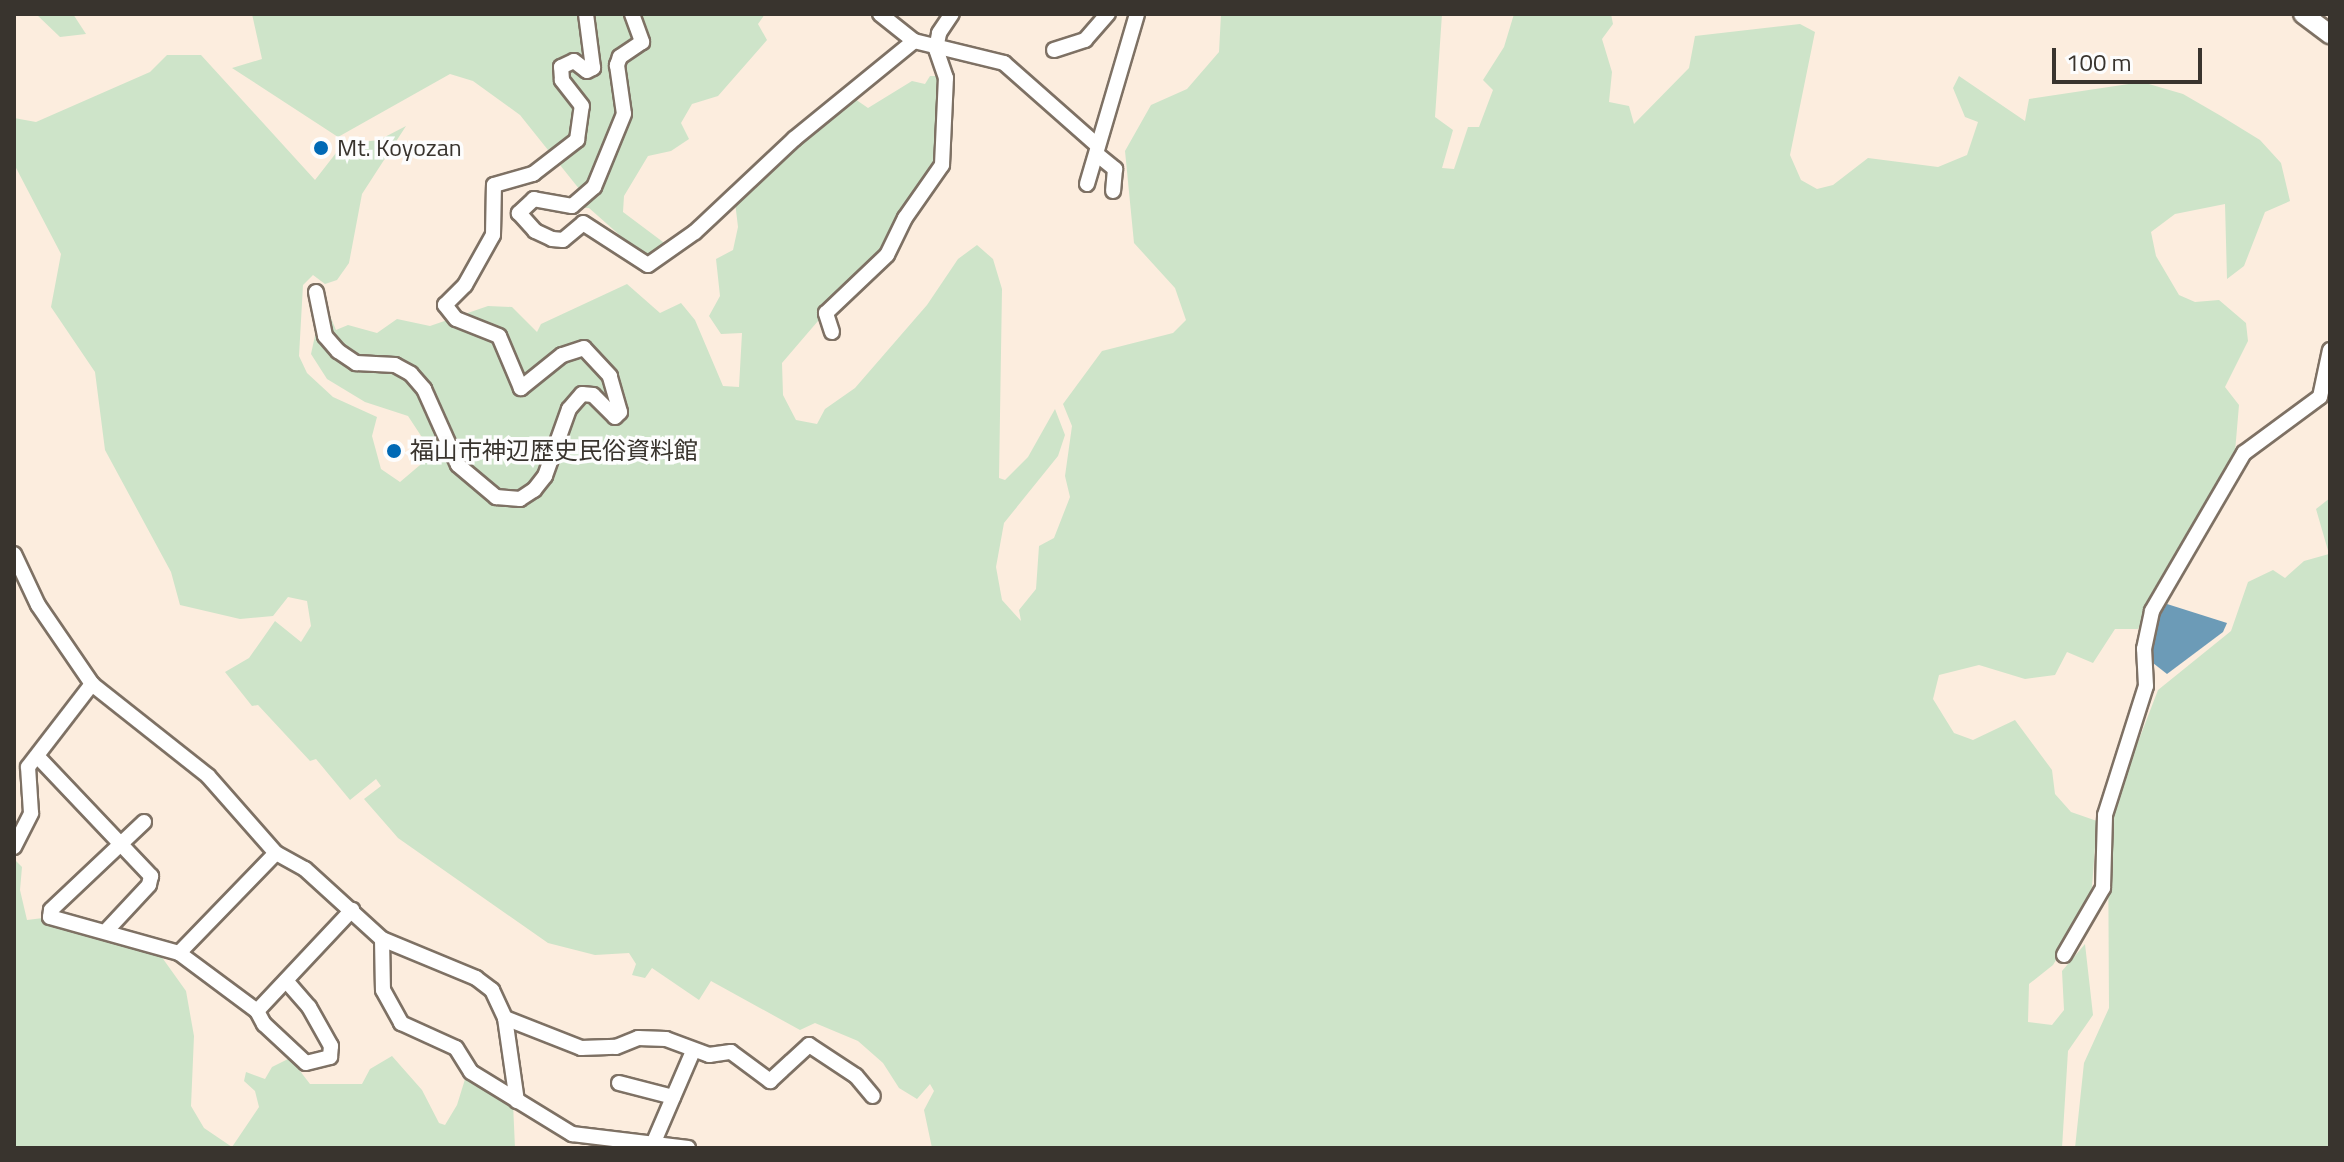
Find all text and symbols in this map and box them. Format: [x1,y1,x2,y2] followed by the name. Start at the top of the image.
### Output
[2056,32,2206,82] scale bar
[2066,44,2132,80] text: 100 m
[337,134,462,162] place label: Mt. Koyozan
[312,139,330,157] marker: Mt. Koyozan
[410,437,698,465] place label: 福山市神辺歴史民俗資料館
[385,442,403,460] marker: 福山市神辺歴史民俗資料館

